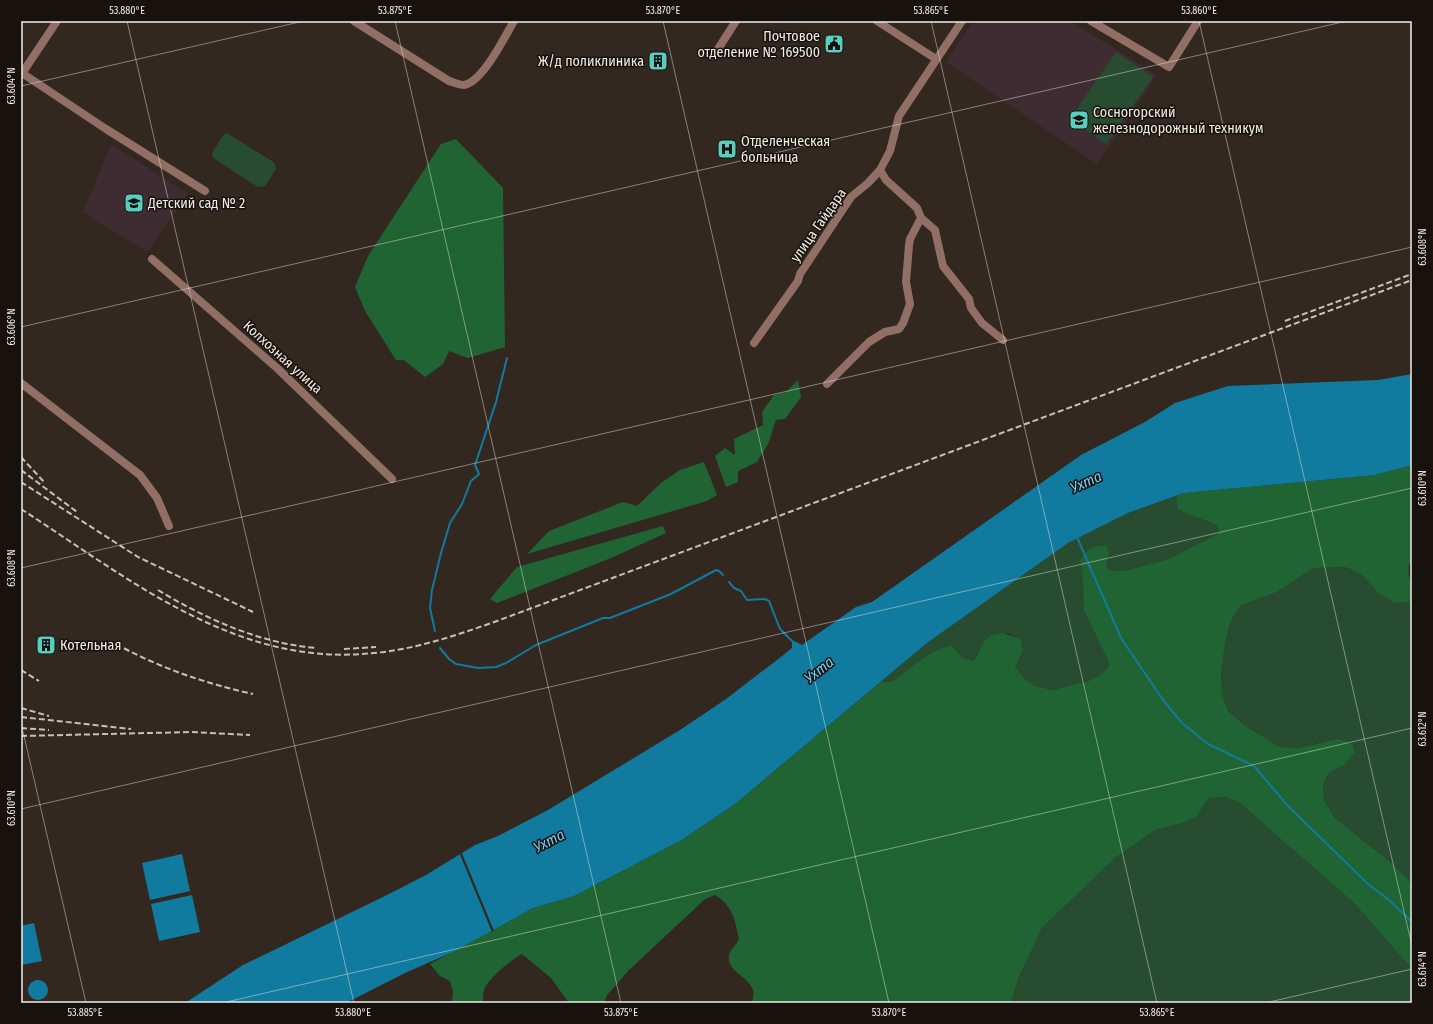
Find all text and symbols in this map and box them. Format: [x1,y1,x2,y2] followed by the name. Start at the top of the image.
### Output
[109,5,145,17] text: 53.880°E
[378,5,412,17] text: 53.875°E
[646,5,681,17] text: 53.870°E
[914,5,949,17] text: 53.865°E
[1181,5,1217,17] text: 53.860°E
[697,28,820,61] place label: Почтовое отделение № 169500
[823,33,845,55] public building icon: Почтовое отделение № 169500
[647,50,669,72] building icon: Ж/д поликлиника
[538,53,644,70] place label: Ж/д поликлиника
[6,67,18,105] text: 63.604°N
[1093,104,1263,137] place label: Сосногорский железнодорожный техникум
[1068,109,1090,131] school or university icon: Сосногорский железнодорожный техникум
[741,133,830,166] place label: Отделенческая больница
[716,138,738,160] hospital icon: Отделенческая больница
[787,185,850,265] street label: улица Гайдара
[123,192,145,214] school or university icon: Детский сад № 2
[147,195,245,212] place label: Детский сад № 2
[1417,228,1429,266] text: 63.608°N
[6,308,18,346] text: 63.606°N
[240,317,326,397] street label: Колхозная улица
[1067,467,1105,497] water label: Ухта
[1417,470,1429,506] text: 63.610°N
[6,549,18,587] text: 63.608°N
[35,634,57,656] building icon: Котельная
[60,637,121,654] place label: Котельная
[801,653,838,687] water label: Ухта
[1417,712,1429,747] text: 63.612°N
[6,790,18,826] text: 63.610°N
[530,825,568,857] water label: Ухта
[1417,951,1429,987] text: 63.614°N
[67,1007,103,1019] text: 53.885°E
[335,1007,371,1019] text: 53.880°E
[604,1007,638,1019] text: 53.875°E
[872,1007,907,1019] text: 53.870°E
[1140,1007,1175,1019] text: 53.865°E

